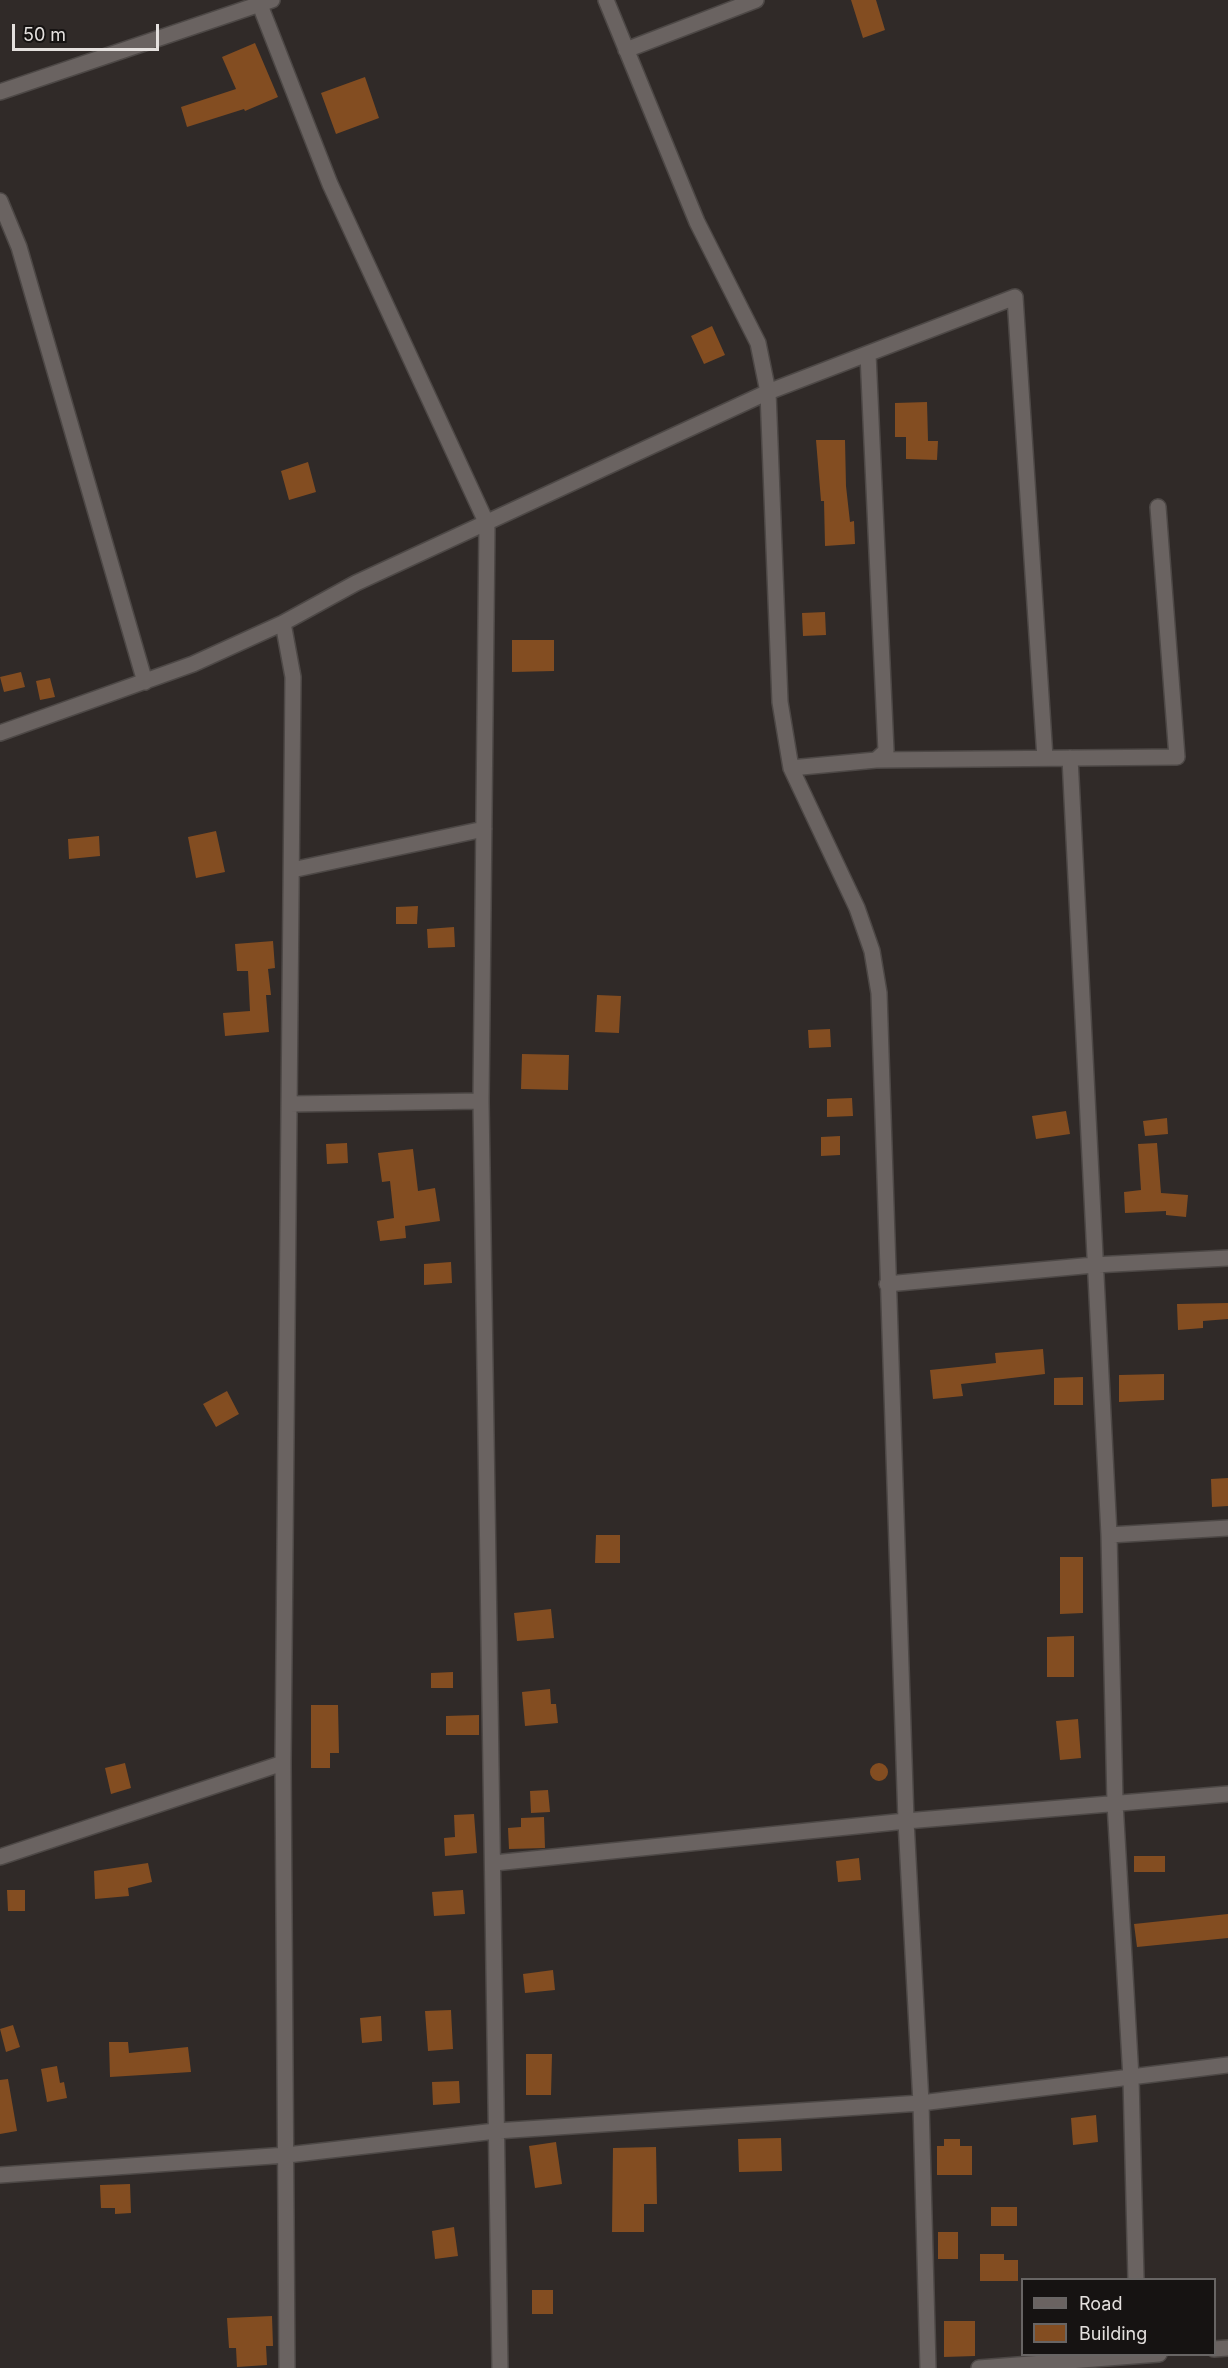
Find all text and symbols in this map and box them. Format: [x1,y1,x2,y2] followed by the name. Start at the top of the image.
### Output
[15,12,162,50] scale bar
[23,24,66,45] text: 50 m
[1021,2278,1216,2356] legend
[1079,2293,1122,2314] text: Road
[1079,2323,1147,2344] text: Building

